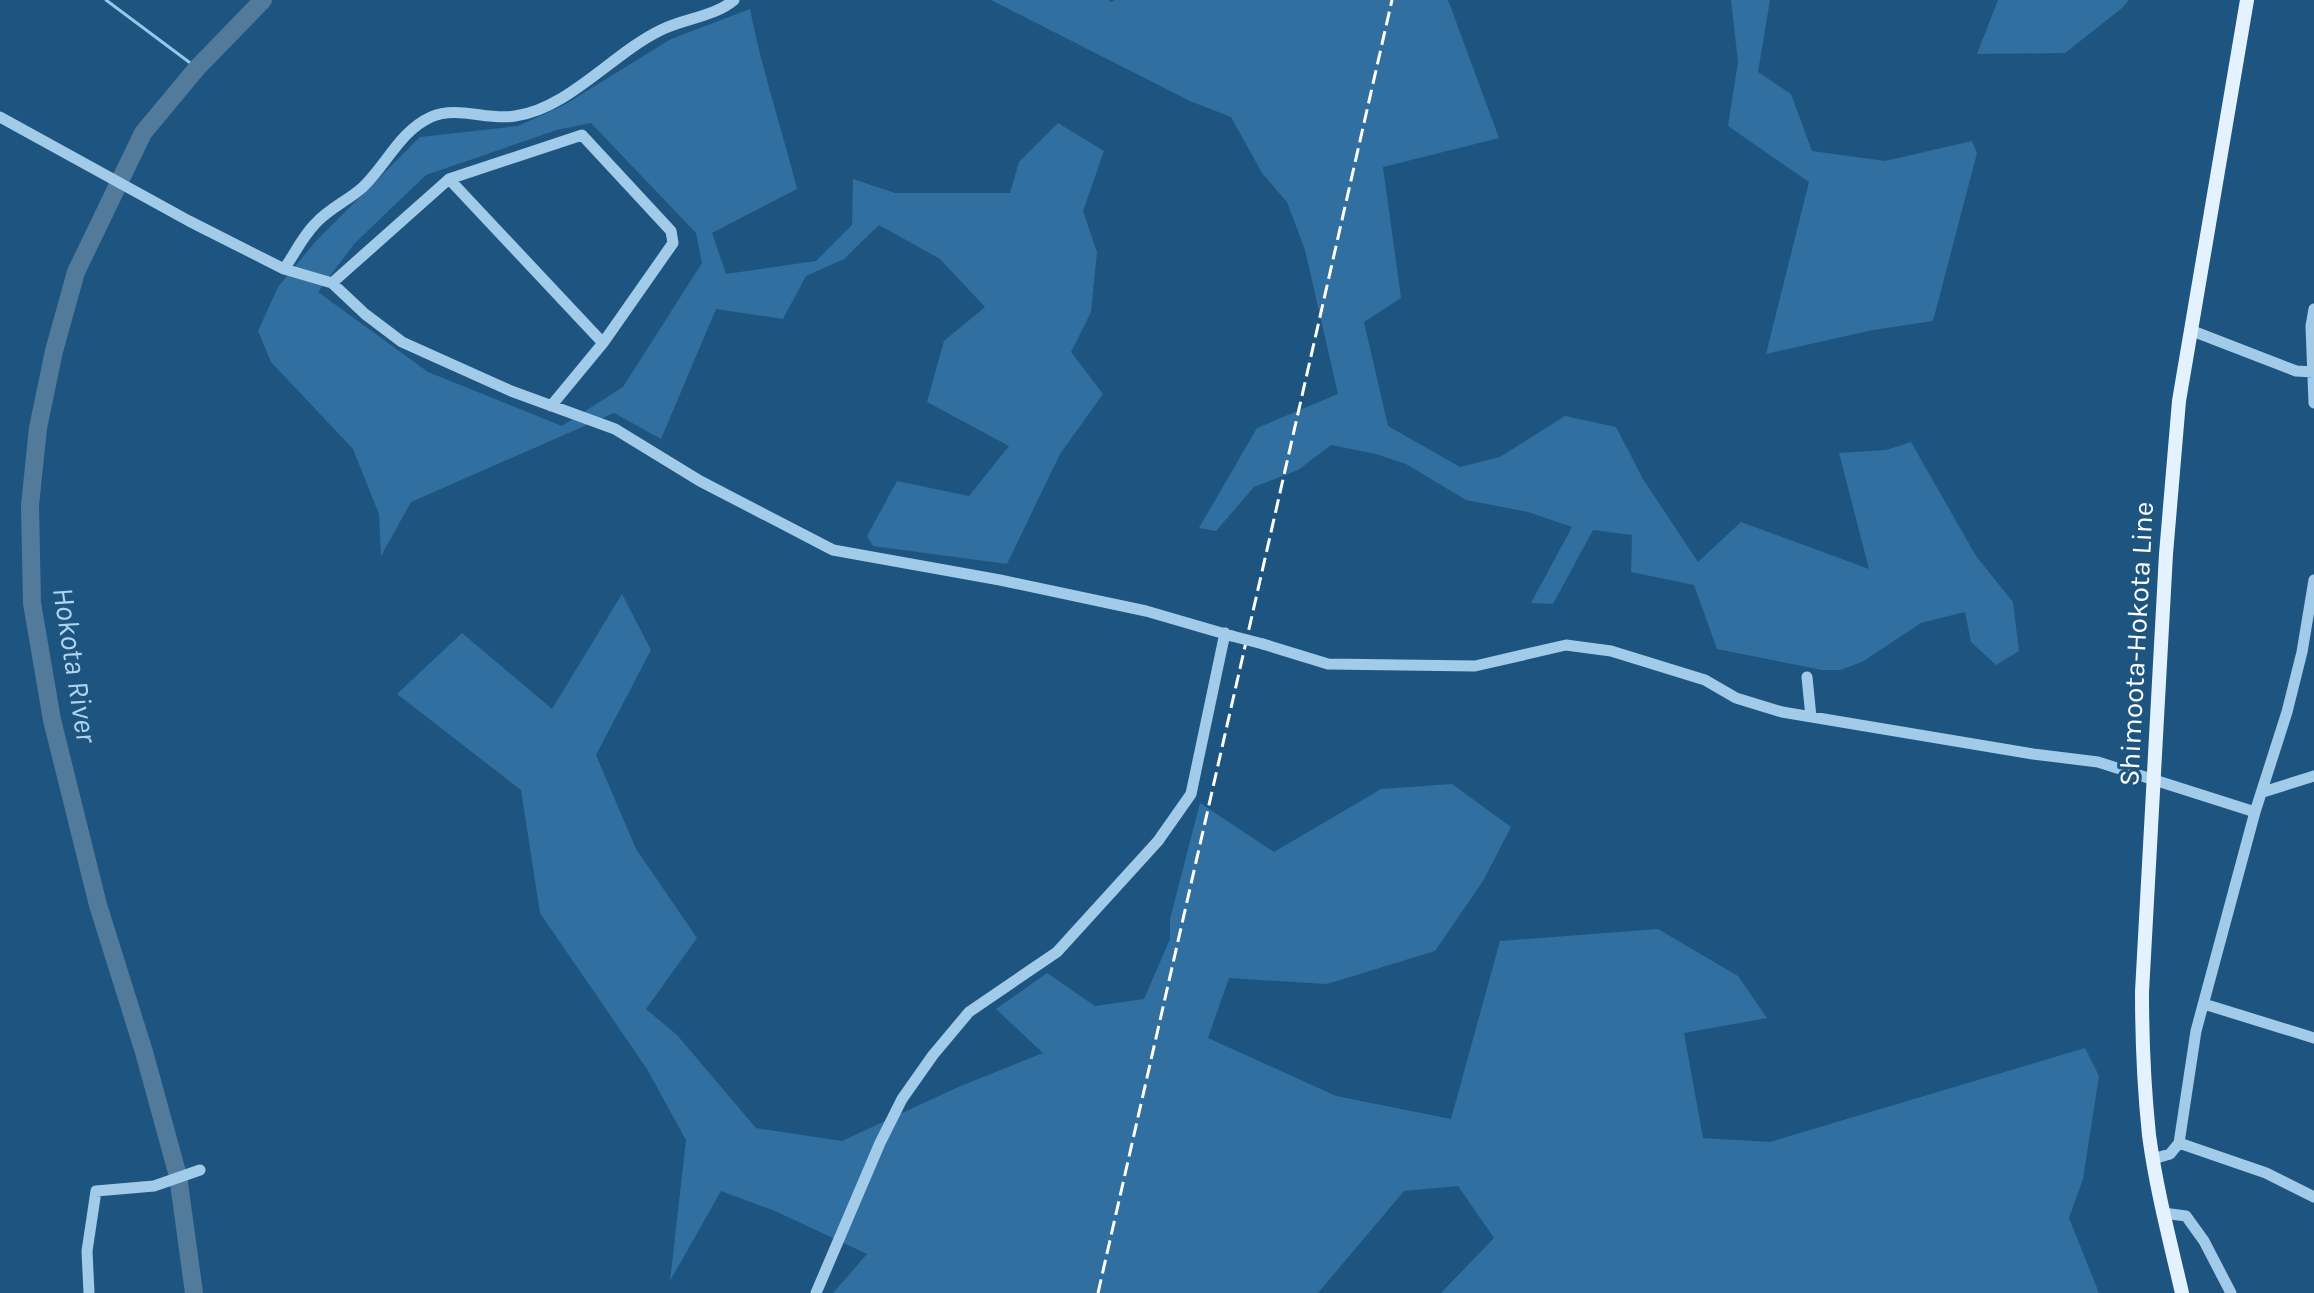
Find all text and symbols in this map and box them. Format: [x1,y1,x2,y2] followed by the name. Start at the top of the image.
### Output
[2112,501,2160,787] street label: Shimoota-Hokota Line
[45,585,105,747] water label: Hokota River

